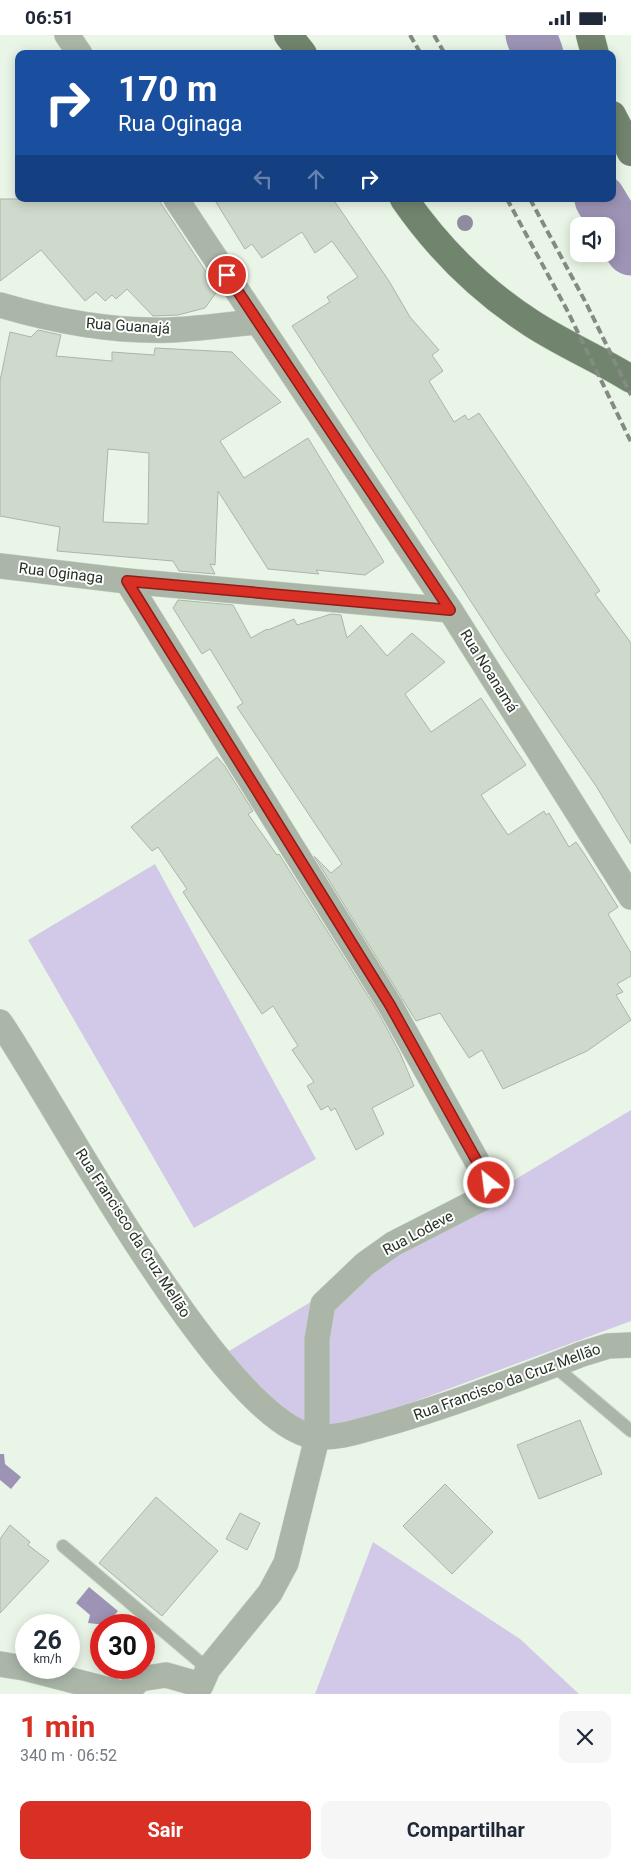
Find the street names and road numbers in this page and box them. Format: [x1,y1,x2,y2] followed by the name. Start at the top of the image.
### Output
[85,314,171,338] street label: Rua Guanajá
[18,559,104,587] street label: Rua Oginaga
[456,626,522,716] street label: Rua Noanamá
[72,1145,194,1321] street label: Rua Francisco da Cruz Mellão
[380,1207,456,1259] street label: Rua Lodeve
[411,1340,603,1424] street label: Rua Francisco da Cruz Mellão

